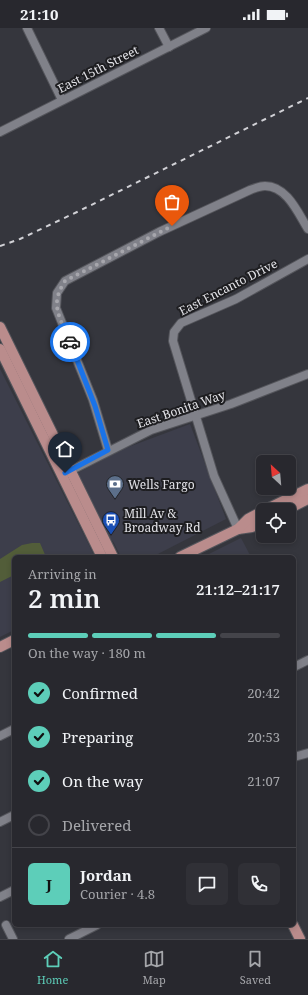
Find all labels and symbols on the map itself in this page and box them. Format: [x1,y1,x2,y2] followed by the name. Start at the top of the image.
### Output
[55,41,141,97] street label: East 15th Street
[155,185,189,226] pin
[176,255,280,319] street label: East Encanto Drive
[50,322,90,362] courier
[135,386,228,432] street label: East Bonita Way
[48,432,82,473] pin
[256,455,296,495] north arrow
[105,474,125,499] bank icon: Wells Fargo
[128,476,195,493] place label: Wells Fargo
[124,505,201,536] place label: Mill Av & Broadway Rd
[101,510,121,535] bus stop icon: Mill Av & Broadway Rd

